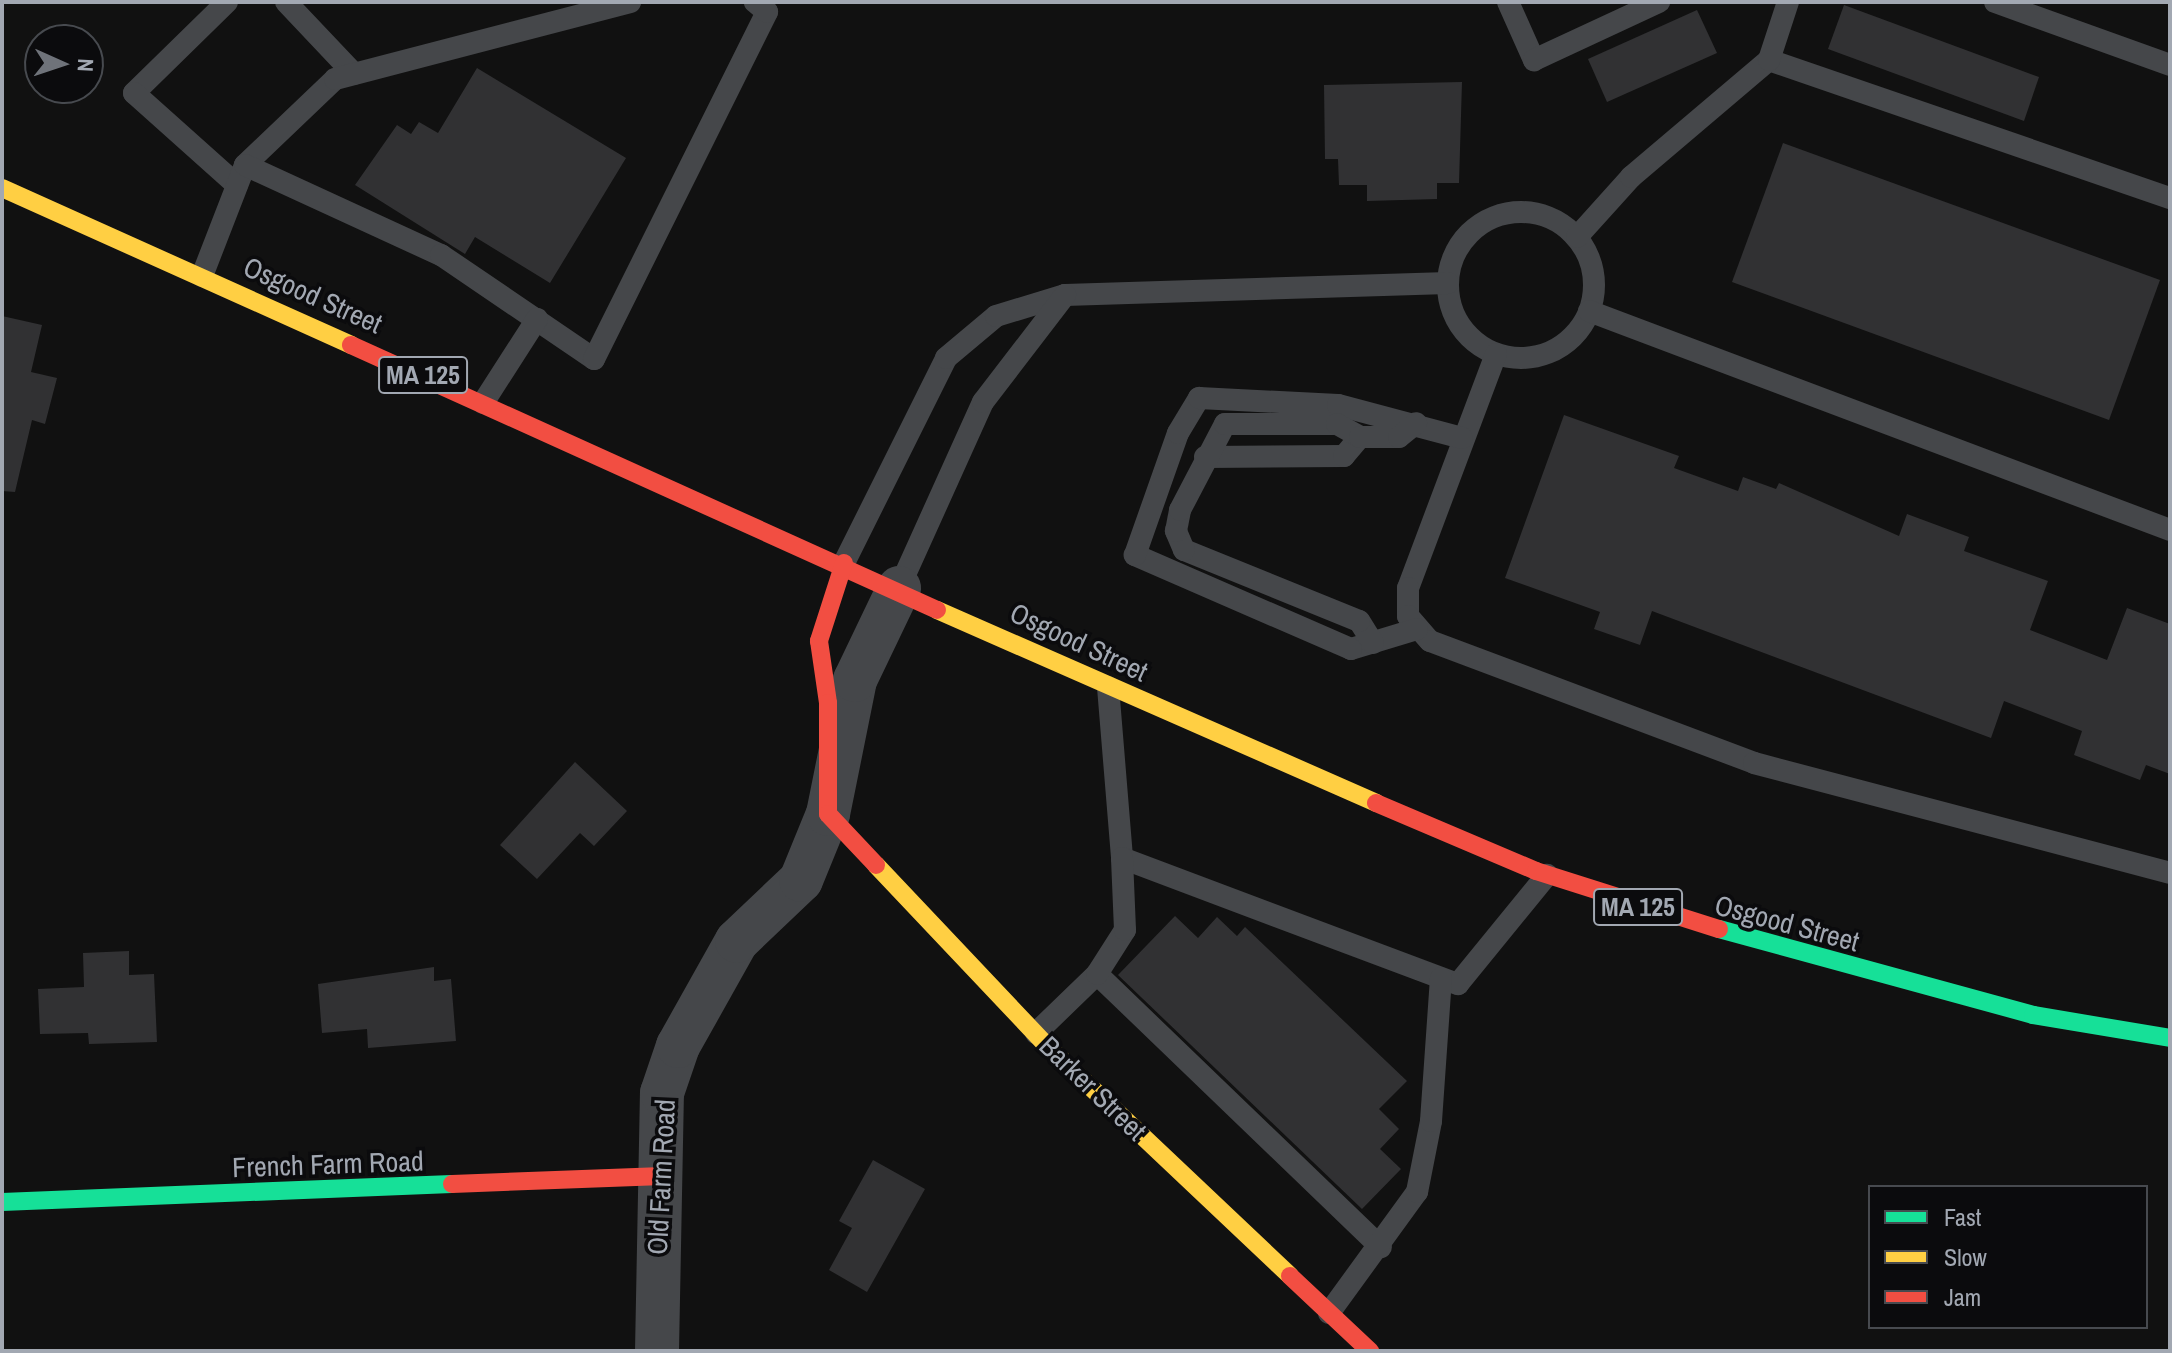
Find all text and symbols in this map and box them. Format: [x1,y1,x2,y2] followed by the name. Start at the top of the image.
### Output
[24,24,104,104] north arrow
[71,58,101,72] text: N
[239,250,387,340] street label: Osgood Street
[377,353,469,397] road number: MA 125
[1005,595,1153,689] street label: Osgood Street
[1592,885,1684,929] road number: MA 125
[1711,888,1863,958] street label: Osgood Street
[1033,1029,1153,1147] street label: Barker Street
[640,1098,682,1256] street label: Old Farm Road
[232,1144,424,1184] street label: French Farm Road
[1868,1185,2148,1329] legend
[1944,1201,1981,1233] text: Fast
[1944,1241,1987,1273] text: Slow
[1944,1281,1981,1313] text: Jam

